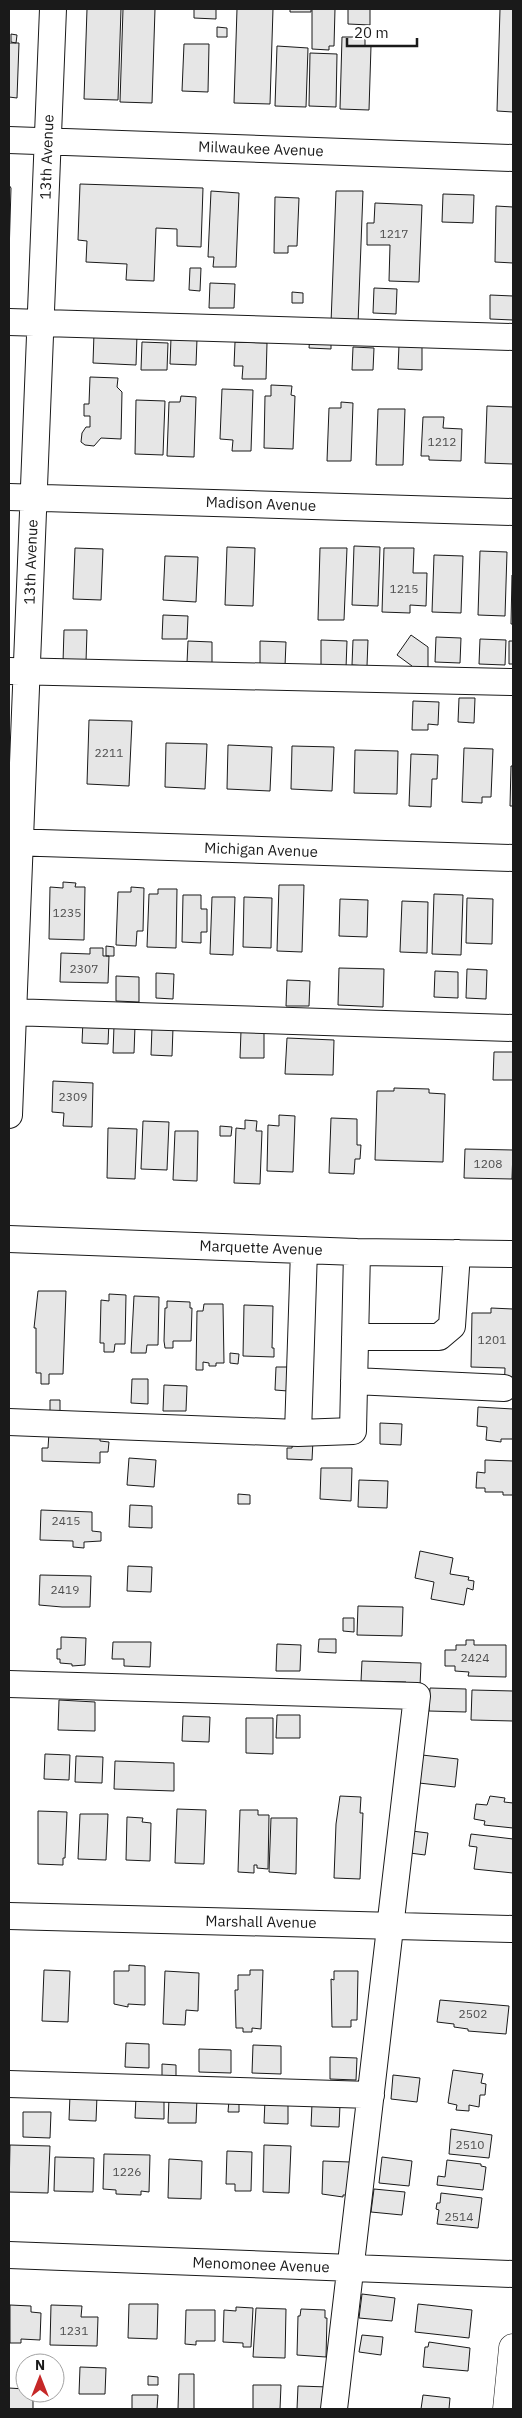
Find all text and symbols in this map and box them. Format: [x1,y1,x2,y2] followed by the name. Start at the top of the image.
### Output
[347,15,417,47] scale bar
[354,23,389,42] text: 20 m
[36,114,57,200] street label: 13th Avenue
[198,137,324,160] street label: Milwaukee Avenue
[380,226,408,241] house number: 1217
[428,434,456,449] house number: 1212
[205,492,317,515] street label: Madison Avenue
[20,519,41,605] street label: 13th Avenue
[390,581,418,596] house number: 1215
[95,745,123,760] house number: 2211
[204,838,318,861] street label: Michigan Avenue
[53,905,81,920] house number: 1235
[70,961,98,976] house number: 2307
[59,1089,87,1104] house number: 2309
[474,1156,502,1171] house number: 1208
[199,1236,323,1259] street label: Marquette Avenue
[478,1332,506,1347] house number: 1201
[52,1513,80,1528] house number: 2415
[51,1582,79,1597] house number: 2419
[461,1650,489,1665] house number: 2424
[205,1911,317,1932] street label: Marshall Avenue
[459,2006,487,2021] house number: 2502
[456,2137,484,2152] house number: 2510
[113,2164,141,2179] house number: 1226
[445,2209,473,2224] house number: 2514
[192,2253,330,2276] street label: Menomonee Avenue
[60,2323,88,2338] house number: 1231
[15,2353,65,2403] north arrow
[35,2356,45,2374] text: N

